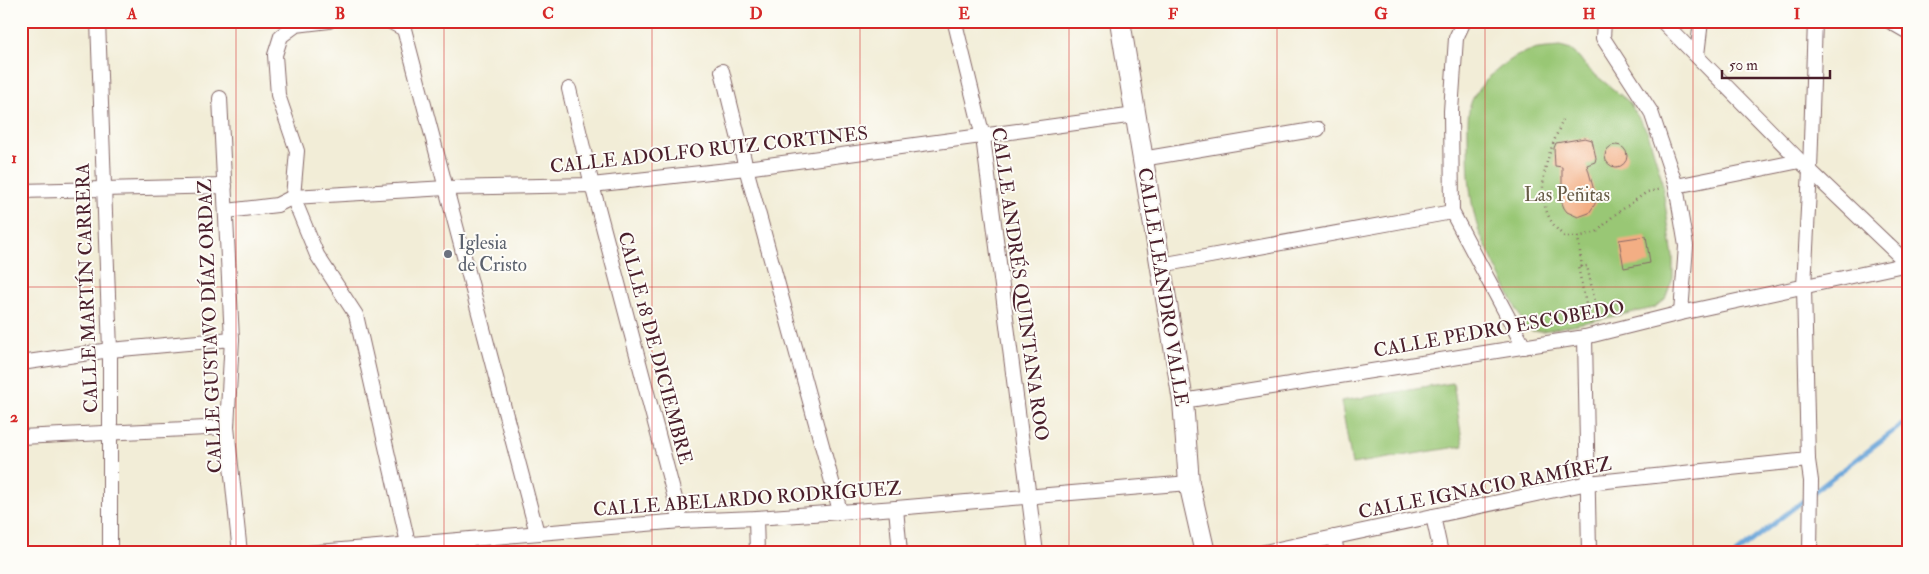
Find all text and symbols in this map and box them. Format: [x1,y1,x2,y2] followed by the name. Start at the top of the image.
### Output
[126,4,138,24] text: A
[335,4,345,24] text: B
[542,4,554,24] text: C
[749,4,763,24] text: D
[958,4,970,24] text: E
[1168,4,1178,24] text: F
[1374,4,1388,24] text: G
[1582,4,1596,24] text: H
[1794,4,1801,24] text: I
[1722,48,1829,80] scale bar
[1729,56,1758,75] text: 50 m
[549,121,869,179] street label: CALLE ADOLFO RUIZ CORTINES
[986,125,1056,442] street label: CALLE ANDRÉS QUINTANA ROO
[11,148,17,168] text: 1
[69,163,103,414] street label: CALLE MARTÍN CARRERA
[1132,166,1194,408] street label: CALLE LEANDRO VALLE
[191,178,227,474] street label: CALLE GUSTAVO DÍAZ ORDAZ
[1524,183,1610,207] park label: Las Peñitas
[612,229,698,467] street label: CALLE 18 DE DICIEMBRE
[458,231,527,277] place label: Iglesia de Cristo
[442,248,454,260] marker: Iglesia de Cristo
[1372,295,1626,363] street label: CALLE PEDRO ESCOBEDO
[10,407,18,427] text: 2
[1356,450,1614,524] street label: CALLE IGNACIO RAMÍREZ
[592,474,902,522] street label: CALLE ABELARDO RODRÍGUEZ

